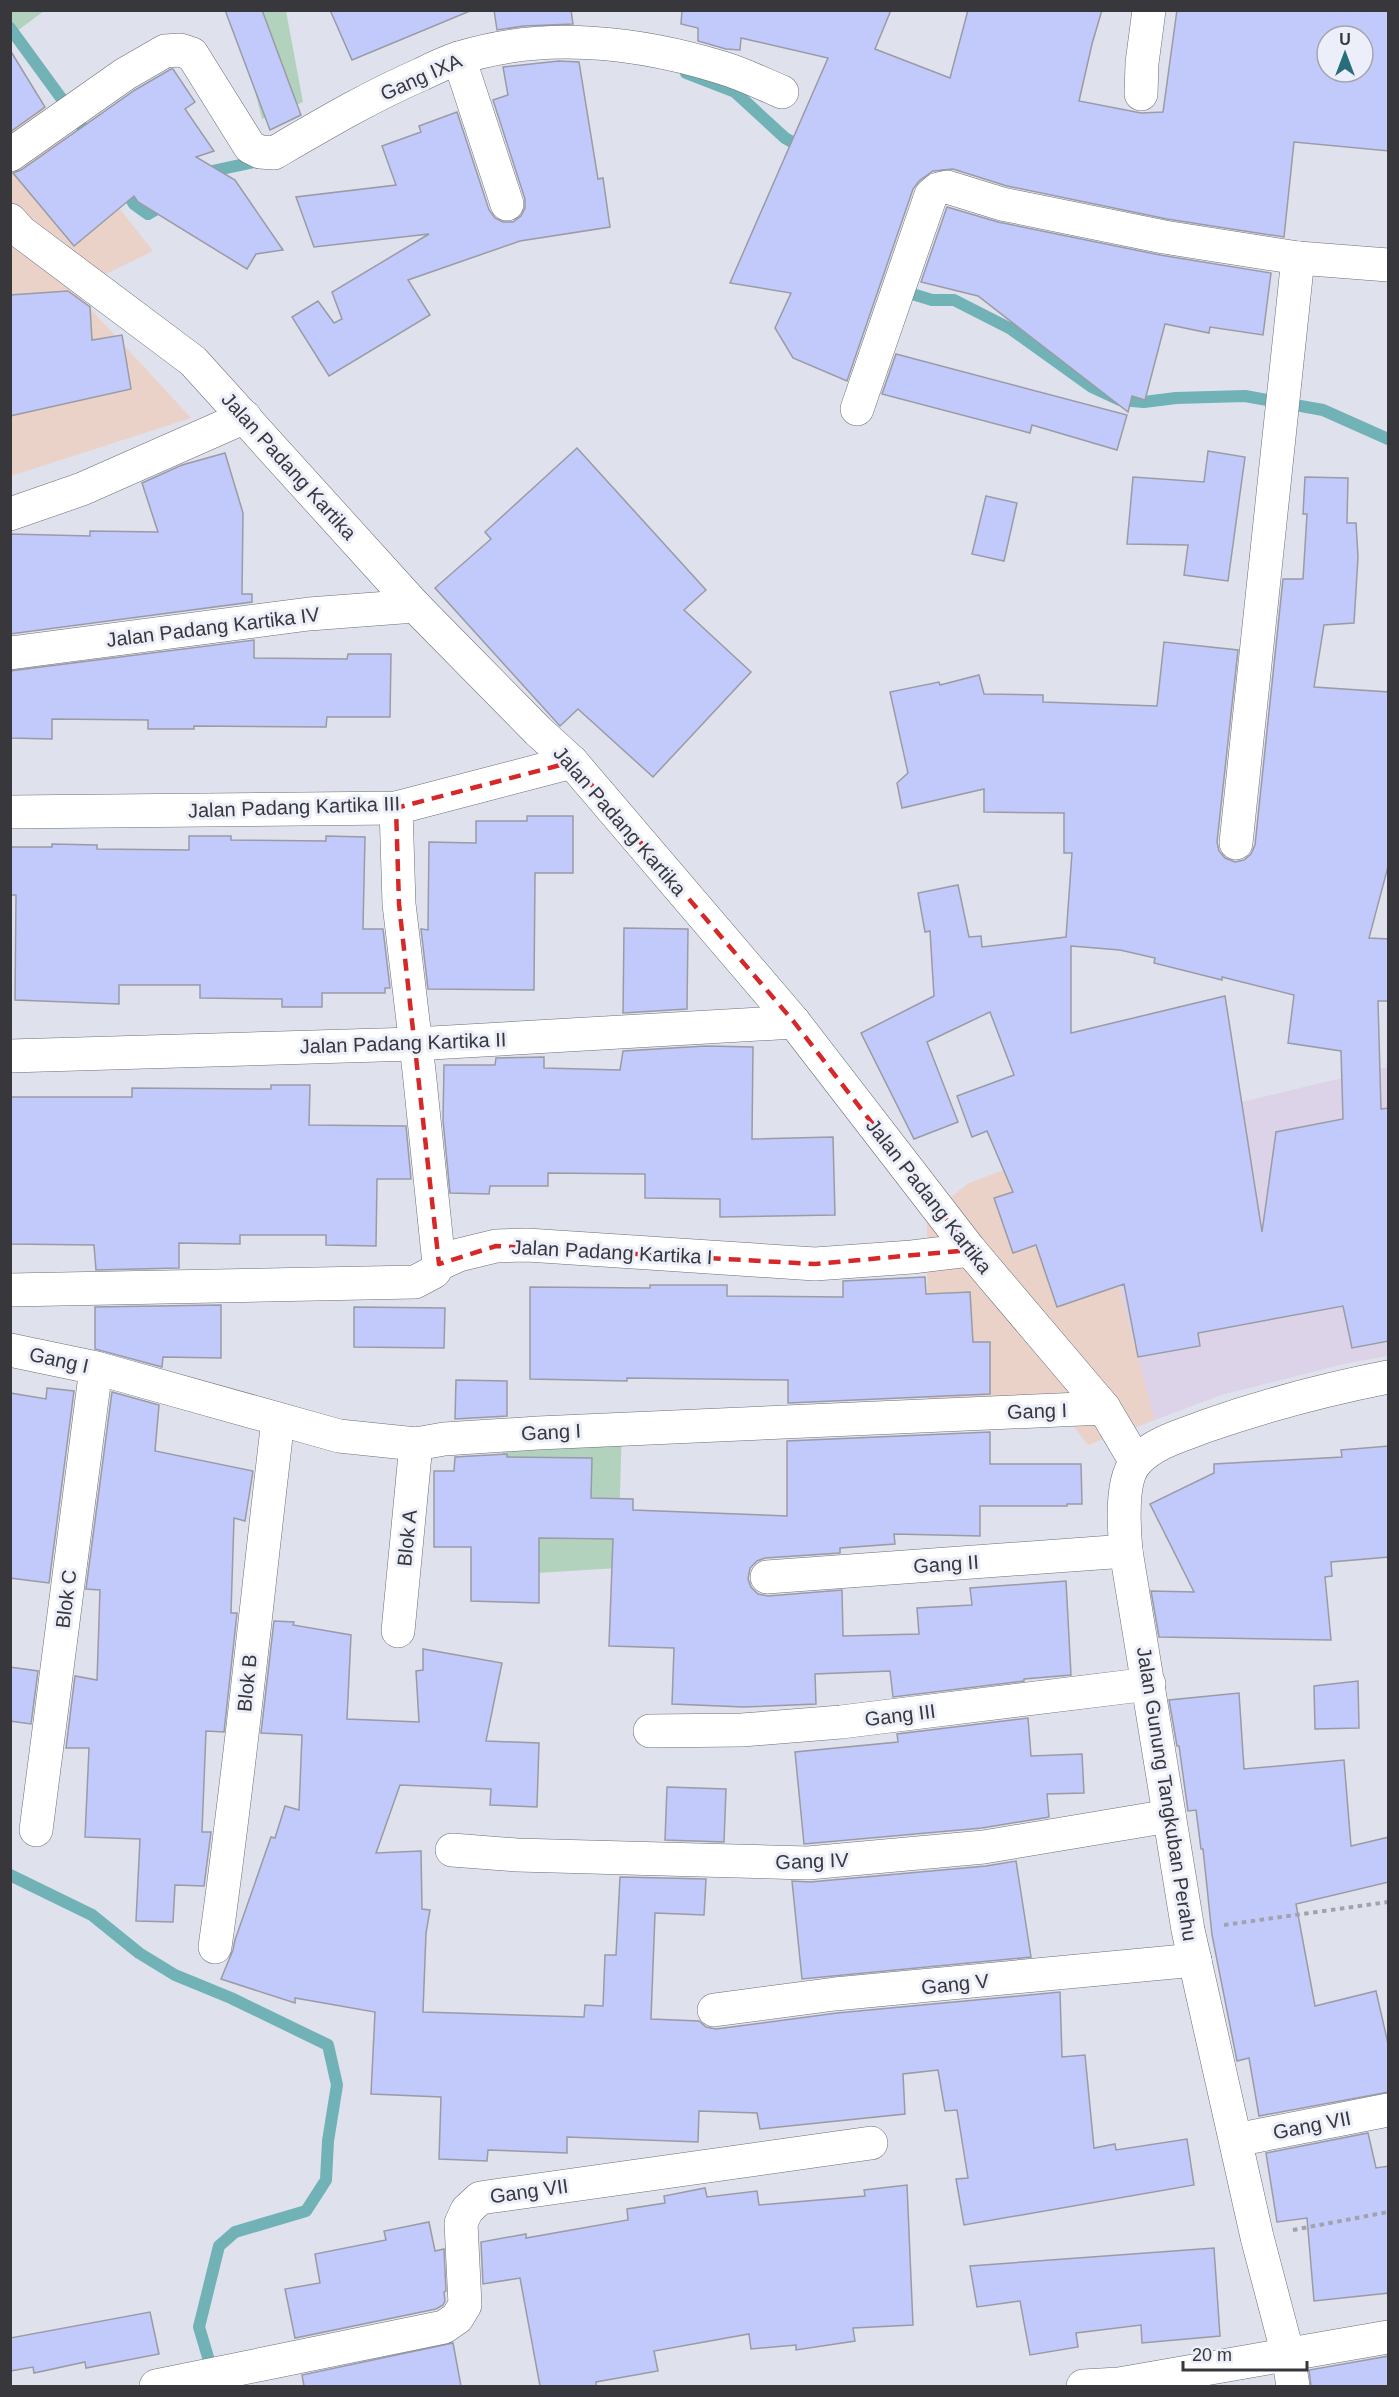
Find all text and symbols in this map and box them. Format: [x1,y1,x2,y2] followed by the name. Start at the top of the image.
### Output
[1315,24,1375,84] north arrow
[1339,31,1351,48] text: U
[377,49,466,105] street label: Gang IXA
[217,388,361,545] street label: Jalan Padang Kartika
[105,603,321,651] street label: Jalan Padang Kartika IV
[549,742,691,901] street label: Jalan Padang Kartika
[188,792,400,822] street label: Jalan Padang Kartika III
[299,1028,507,1058] street label: Jalan Padang Kartika II
[862,1114,997,1278] street label: Jalan Padang Kartika
[511,1236,713,1268] street label: Jalan Padang Kartika I
[27,1343,91,1377] street label: Gang I
[1007,1399,1067,1423] street label: Gang I
[520,1419,582,1445] street label: Gang I
[393,1508,421,1567] street label: Blok A
[913,1551,979,1577] street label: Gang II
[51,1568,81,1630] street label: Blok C
[1133,1645,1201,1943] street label: Jalan Gunung Tangkuban Perahu
[233,1653,261,1713] street label: Blok B
[863,1700,937,1730] street label: Gang III
[775,1849,850,1873] street label: Gang IV
[920,1969,991,1998] street label: Gang V
[1271,2107,1353,2143] street label: Gang VII
[488,2175,570,2207] street label: Gang VII
[1183,2334,1308,2372] scale bar
[1192,2345,1232,2365] text: 20 m

